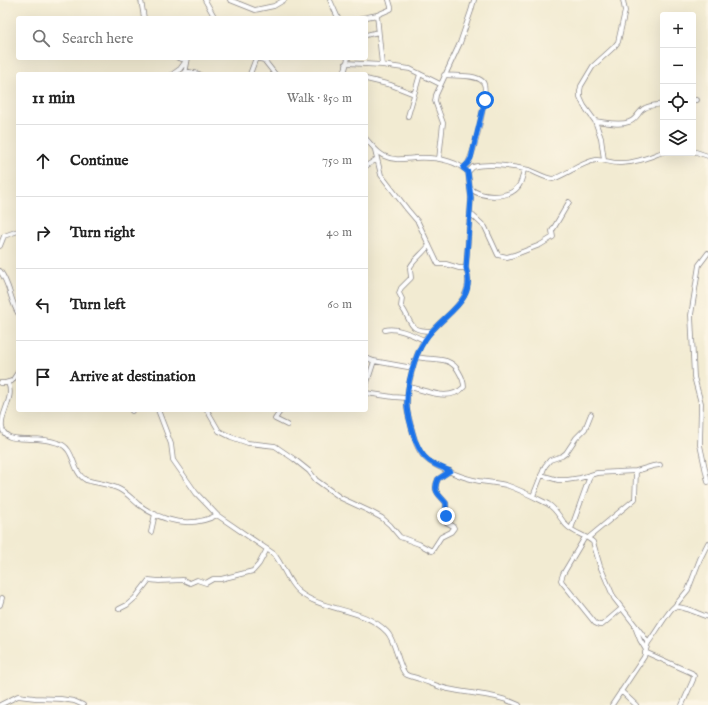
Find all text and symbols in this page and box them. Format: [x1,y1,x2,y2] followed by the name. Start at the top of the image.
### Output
[660,12,696,156] map controls
[660,12,696,48] button: +
[16,16,368,60] search box
[30,27,52,49] icon: search
[62,29,133,48] text: Search here
[660,48,696,84] button: −
[660,84,696,120] button: locate
[32,88,75,109] text: 11 min
[287,90,352,107] text: Walk · 850 m
[476,91,494,109] route start
[660,120,696,156] button: layers
[32,150,54,172] icon: ahead
[70,151,128,170] text: Continue
[322,152,352,169] text: 750 m
[32,222,54,244] icon: right
[70,223,135,242] text: Turn right
[326,224,352,241] text: 40 m
[32,294,54,316] icon: left
[70,295,126,314] text: Turn left
[327,296,352,313] text: 60 m
[32,366,54,388] icon: arrive
[70,367,196,386] text: Arrive at destination
[437,507,455,525] route end

